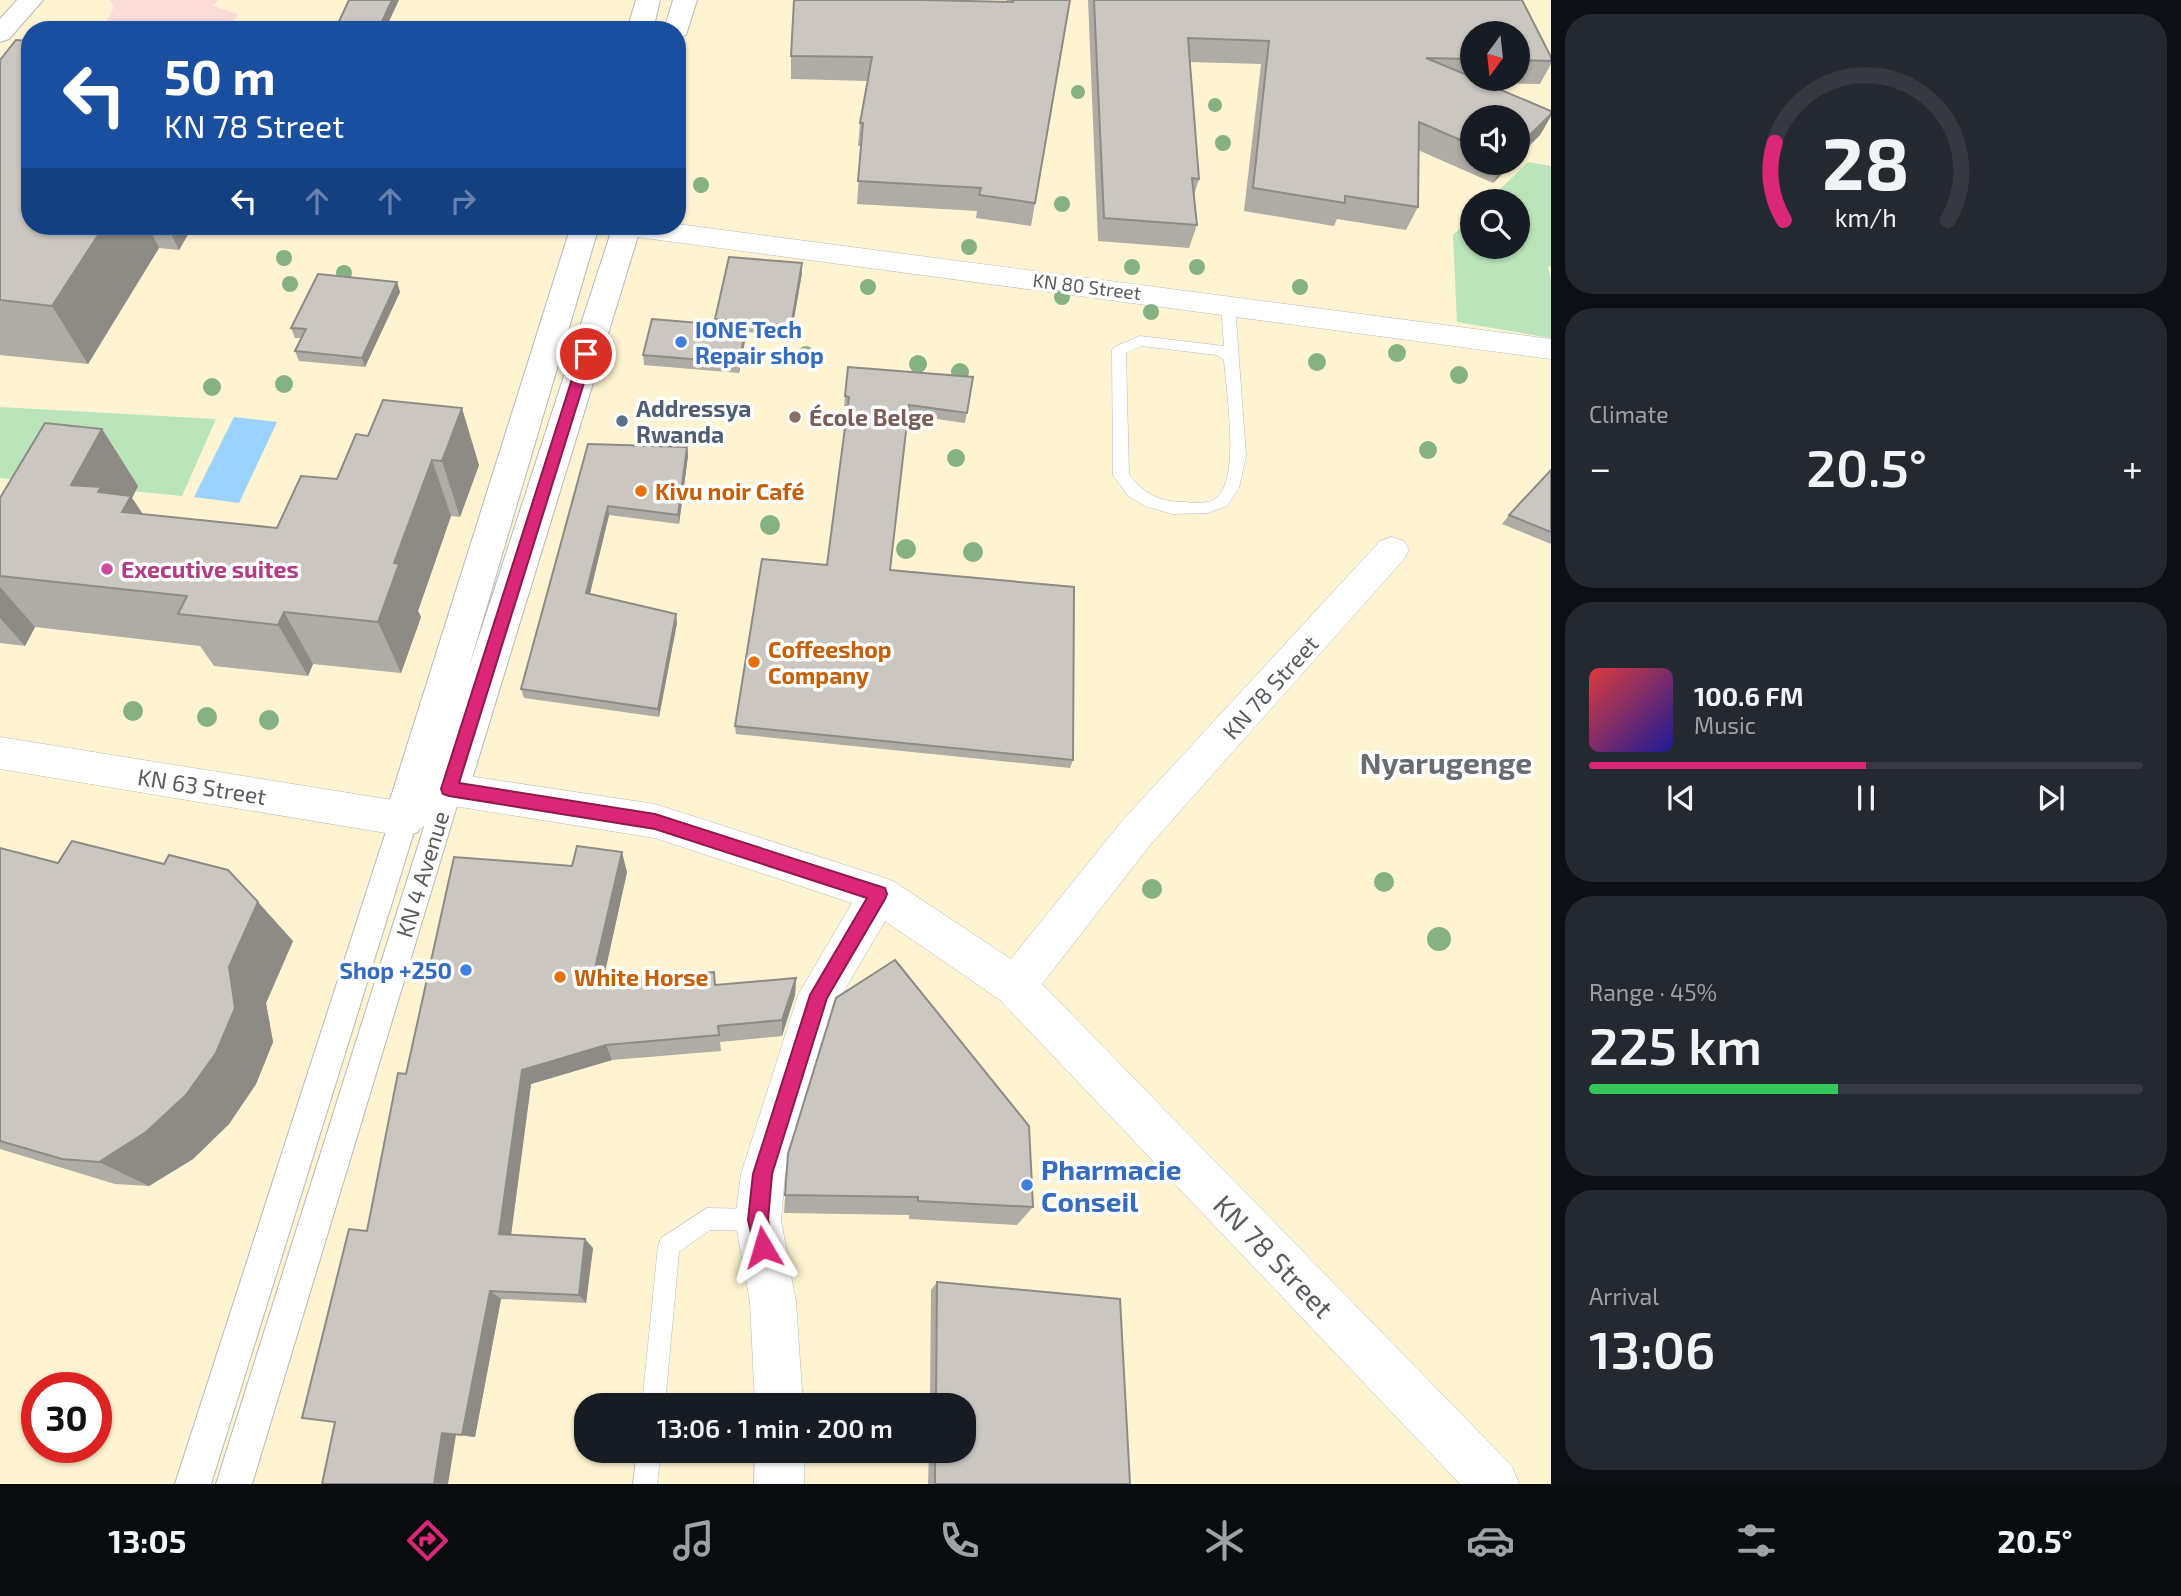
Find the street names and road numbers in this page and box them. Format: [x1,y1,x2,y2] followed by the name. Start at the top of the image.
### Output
[1032,268,1142,304] street label: KN 80 Street
[1216,629,1324,745] street label: KN 78 Street
[136,762,269,810] street label: KN 63 Street
[390,807,454,941] street label: KN 4 Avenue
[1207,1187,1341,1325] street label: KN 78 Street

